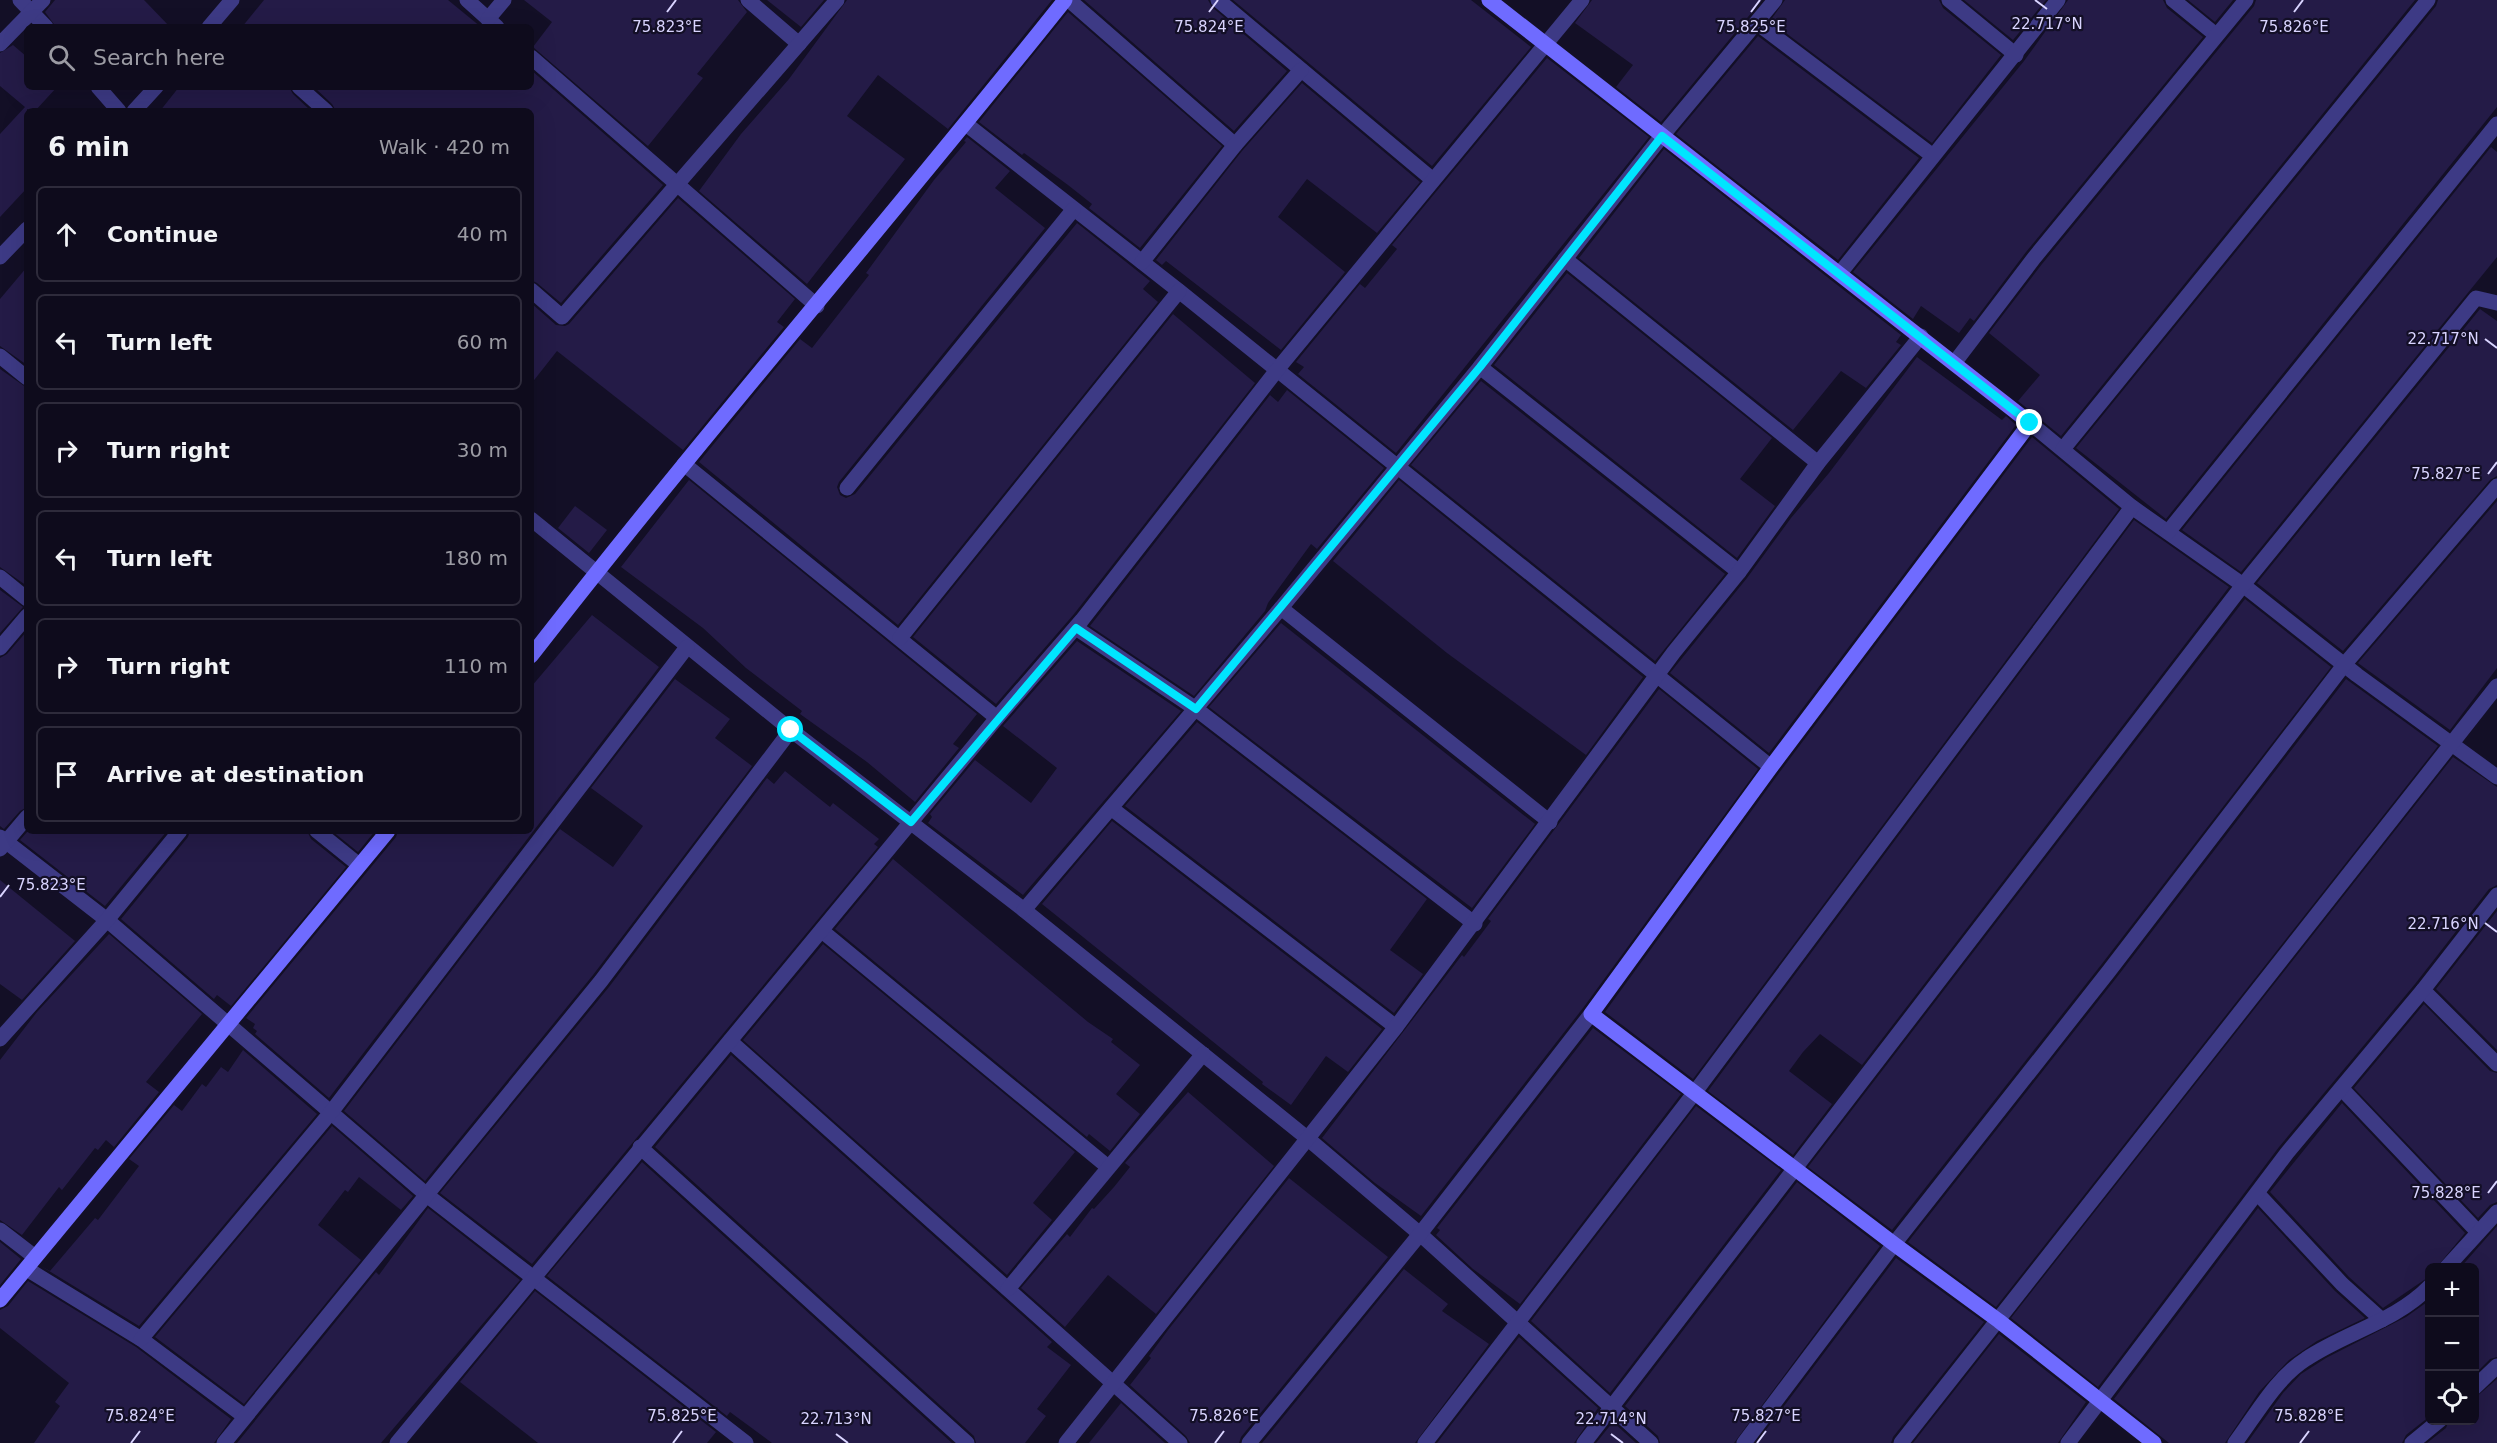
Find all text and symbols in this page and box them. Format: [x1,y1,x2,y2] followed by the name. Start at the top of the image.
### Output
[2011,15,2083,33] text: 22.717°N
[632,18,702,36] text: 75.823°E
[1174,18,1244,36] text: 75.824°E
[1716,18,1786,36] text: 75.825°E
[2259,18,2329,36] text: 75.826°E
[24,24,534,90] search box
[45,41,78,74] icon: search
[93,45,225,70] text: Search here
[48,132,130,162] text: 6 min
[379,135,510,159] text: Walk · 420 m
[50,218,83,251] icon: ahead
[107,222,218,247] text: Continue
[457,222,508,246] text: 40 m
[50,326,83,359] icon: left
[107,330,212,355] text: Turn left
[457,330,508,354] text: 60 m
[2407,330,2479,348] text: 22.717°N
[2016,409,2042,435] route end
[50,434,83,467] icon: right
[107,438,230,463] text: Turn right
[457,438,508,462] text: 30 m
[2411,465,2481,483] text: 75.827°E
[50,542,83,575] icon: left
[107,546,212,571] text: Turn left
[444,546,508,570] text: 180 m
[50,650,83,683] icon: right
[107,654,230,679] text: Turn right
[444,654,508,678] text: 110 m
[777,716,803,742] route start
[50,758,83,791] icon: arrive
[107,762,364,787] text: Arrive at destination
[16,876,86,894] text: 75.823°E
[2407,915,2479,933] text: 22.716°N
[2411,1184,2481,1202] text: 75.828°E
[2425,1263,2479,1425] map controls
[2425,1263,2479,1317] button: +
[2425,1317,2479,1371] button: −
[2425,1371,2479,1425] button: locate
[105,1407,175,1425] text: 75.824°E
[647,1407,717,1425] text: 75.825°E
[1189,1407,1259,1425] text: 75.826°E
[1731,1407,1801,1425] text: 75.827°E
[2274,1407,2344,1425] text: 75.828°E
[800,1410,872,1428] text: 22.713°N
[1575,1410,1647,1428] text: 22.714°N

